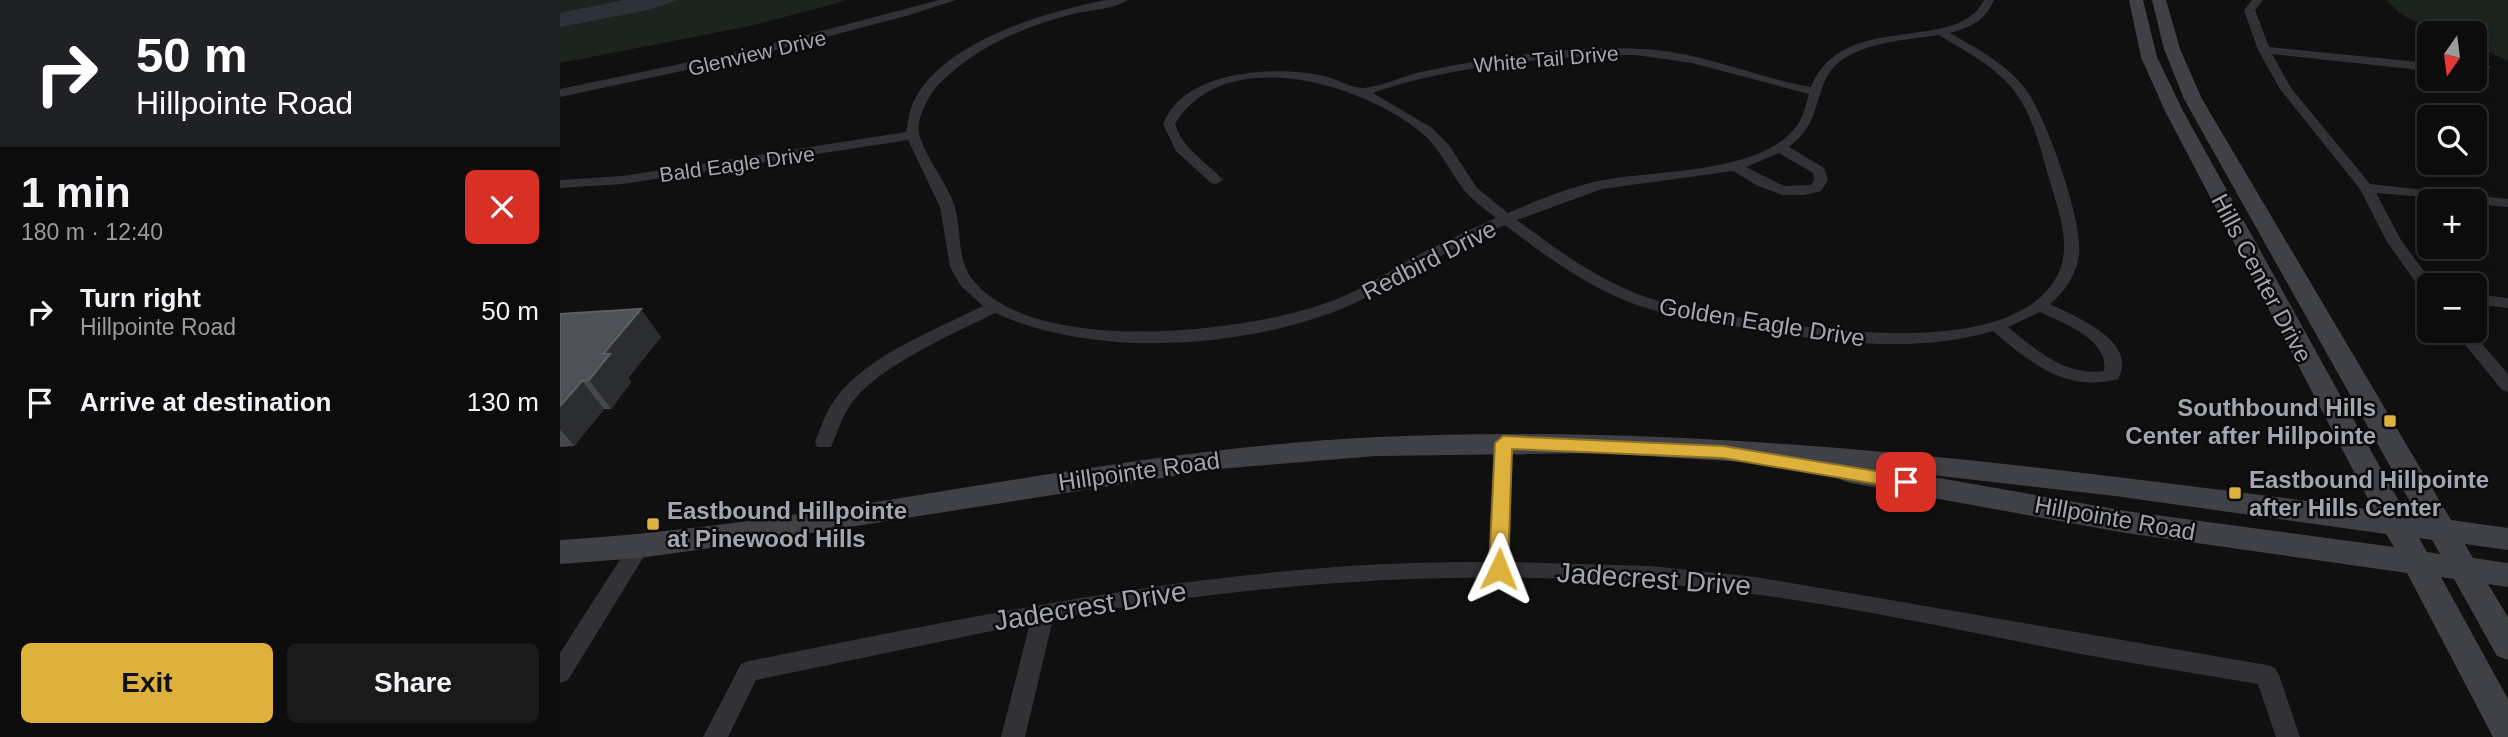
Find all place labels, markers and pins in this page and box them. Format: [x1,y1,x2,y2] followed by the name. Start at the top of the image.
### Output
[2125,394,2376,449] place label: Southbound Hills Center after Hillpointe
[2382,413,2398,429] marker: Southbound Hills Center after Hillpointe
[1876,452,1936,512] pin
[2249,466,2489,521] place label: Eastbound Hillpointe after Hills Center
[2227,485,2243,501] marker: Eastbound Hillpointe after Hills Center
[667,497,907,552] place label: Eastbound Hillpointe at Pinewood Hills
[645,516,661,532] marker: Eastbound Hillpointe at Pinewood Hills

